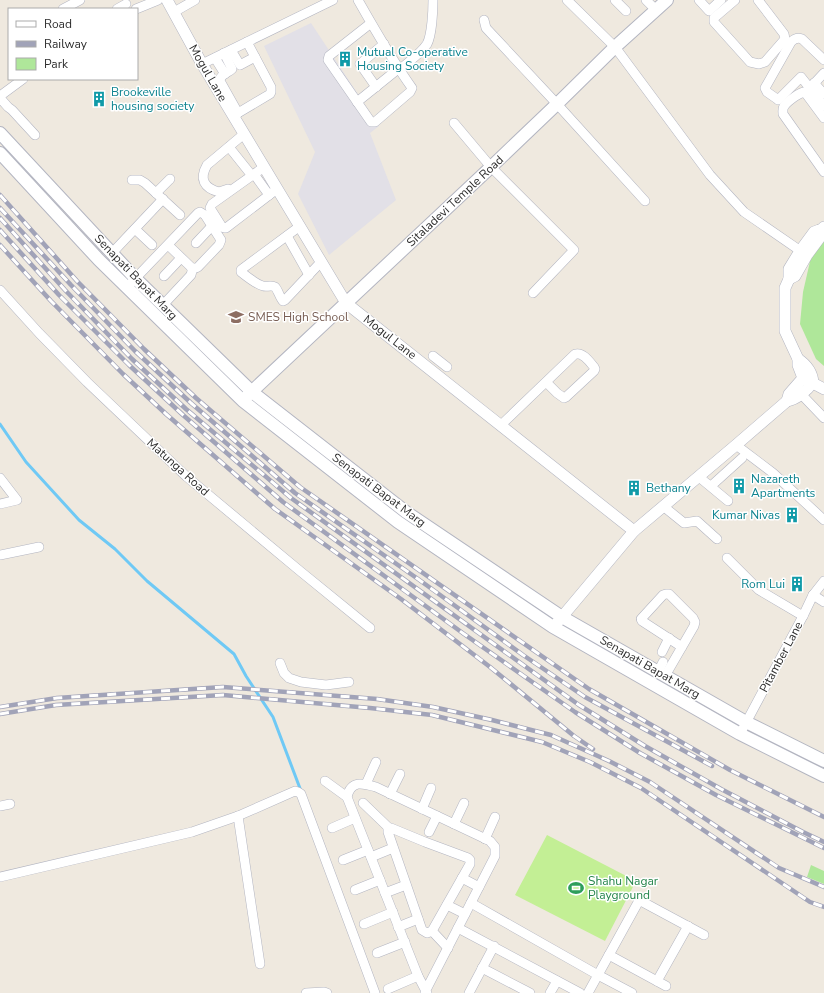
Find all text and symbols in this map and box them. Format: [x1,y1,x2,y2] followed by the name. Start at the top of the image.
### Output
[8,8,138,80] legend
[44,16,72,32] text: Road
[44,36,88,52] text: Railway
[185,42,231,104] street label: Mogul Lane
[357,44,468,74] place label: Mutual Co-operative Housing Society
[336,50,354,68] building icon: Mutual Co-operative Housing Society
[44,56,69,72] text: Park
[111,84,195,114] place label: Brookeville housing society
[90,90,108,108] building icon: Brookeville housing society
[403,152,507,250] street label: Sitaladevi Temple Road
[91,231,181,323] street label: Senapati Bapat Marg
[227,308,245,326] school or university icon: SMES High School
[248,309,349,325] place label: SMES High School
[360,311,420,363] street label: Mogul Lane
[143,435,213,499] street label: Matunga Road
[329,450,429,530] street label: Senapati Bapat Marg
[751,471,816,501] place label: Nazareth Apartments
[730,477,748,495] building icon: Nazareth Apartments
[625,479,643,497] building icon: Bethany
[646,480,692,496] place label: Bethany
[783,506,801,524] building icon: Kumar Nivas
[712,507,780,523] place label: Kumar Nivas
[788,575,806,593] building icon: Rom Lui
[741,576,785,592] place label: Rom Lui
[756,619,806,695] street label: Pitamber Lane
[597,632,703,702] street label: Senapati Bapat Marg
[588,873,659,903] place label: Shahu Nagar Playground
[567,879,585,897] sports icon: Shahu Nagar Playground

